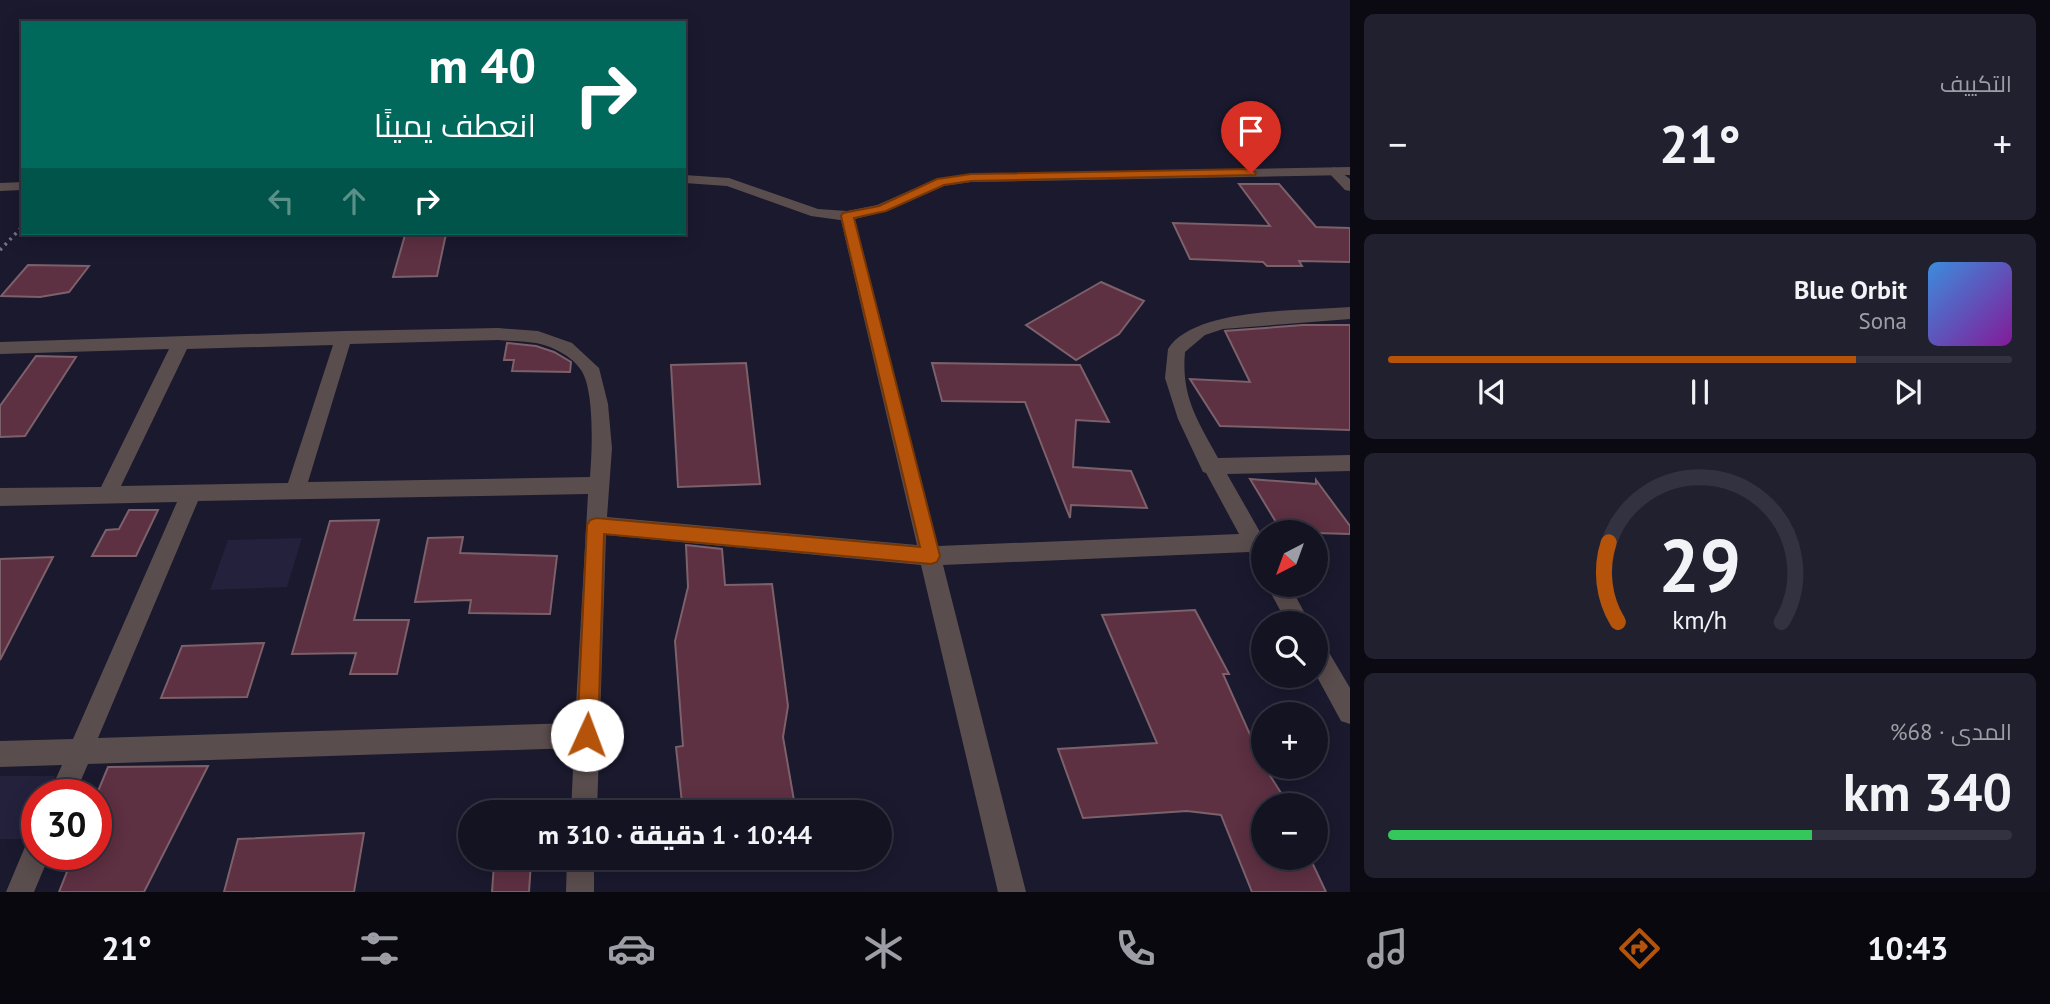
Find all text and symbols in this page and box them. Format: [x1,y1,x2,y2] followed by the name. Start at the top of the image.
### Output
[429,33,536,97] text: 40 m
[560,49,651,140] icon: right
[1940,69,2012,98] text: التكييف
[1221,101,1281,173] pin
[374,104,536,146] text: انعطف يمينًا
[1659,110,1741,177] text: 21°
[1232,112,1270,150] icon: arrive
[1388,119,1407,168] text: −
[1993,119,2012,168] text: +
[262,182,300,220] icon: left
[335,182,373,220] icon: ahead
[408,182,446,220] icon: right
[1794,273,1907,306] text: Blue Orbit
[1858,306,1907,335] text: Sona
[1473,373,1511,411] icon: previous
[1681,373,1719,411] icon: pause
[1889,373,1927,411] icon: next
[1659,518,1741,612] text: 29
[1251,520,1328,597] north arrow
[1251,520,1328,870] map controls
[1673,604,1727,636] text: km/h
[1251,611,1328,688] button: search
[550,698,624,772] position arrow
[1251,702,1328,779] button: +
[1890,717,2012,746] text: المدى · 68%
[1843,758,2012,825] text: 340 km
[21,779,112,870] speed limit sign: 30
[1251,793,1328,870] button: −
[538,818,812,851] text: 10:44 · 1 دقيقة · 310 m
[355,924,404,973] icon: filters
[607,924,656,973] icon: car
[859,924,908,973] icon: climate
[1111,924,1160,973] icon: phone
[1363,924,1412,973] icon: music
[1615,924,1664,973] icon: directions
[102,927,152,969] text: 21°
[1867,927,1948,969] text: 10:43

